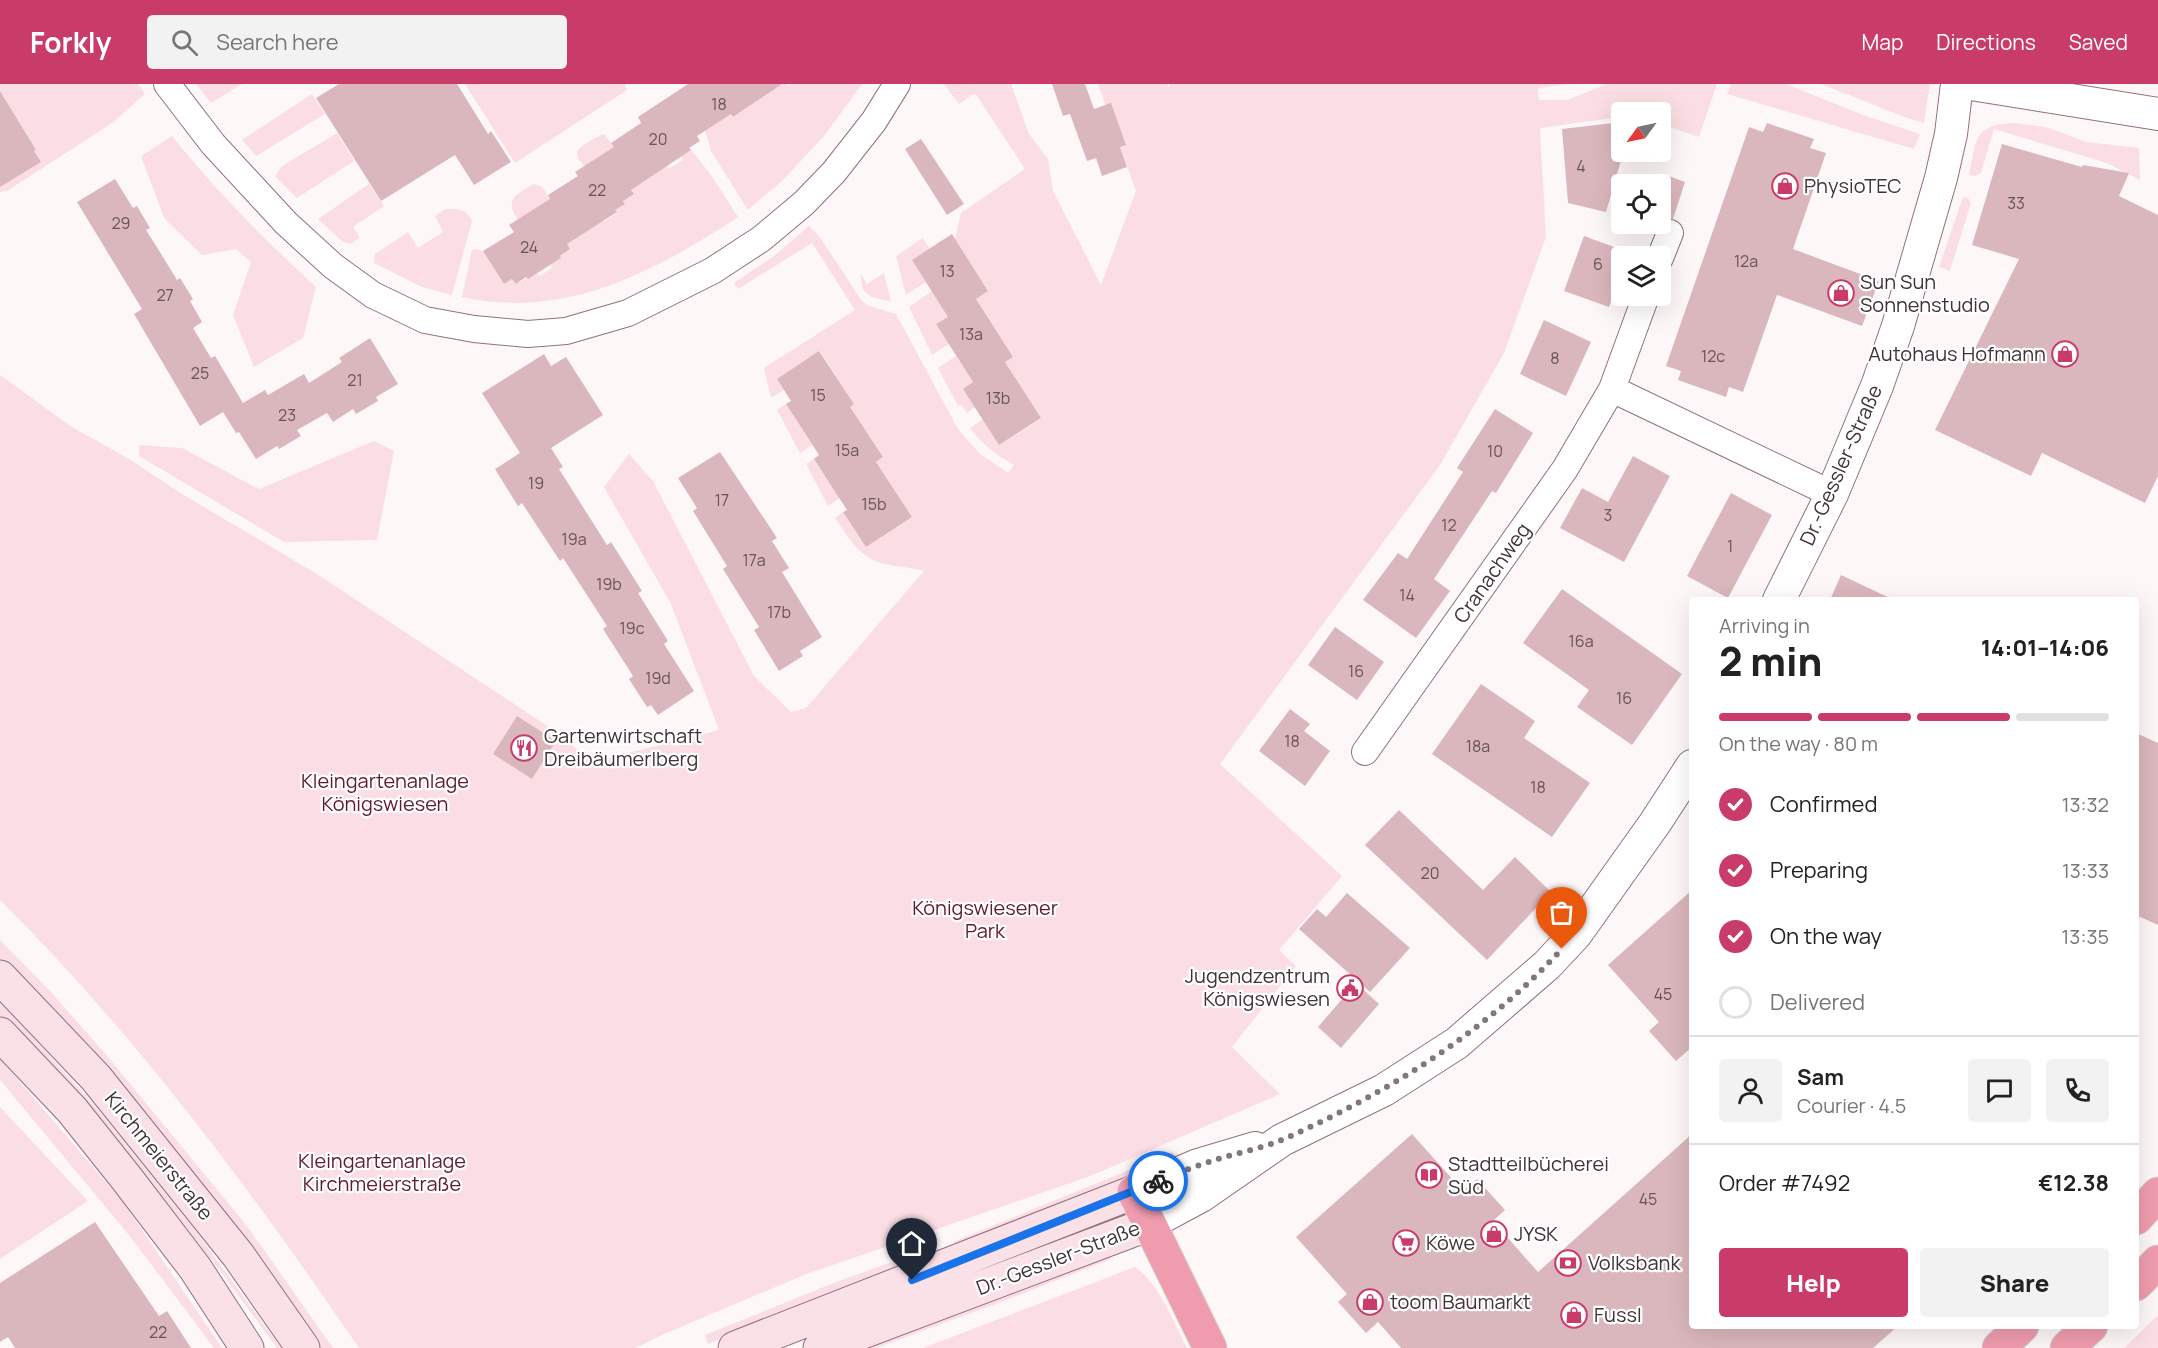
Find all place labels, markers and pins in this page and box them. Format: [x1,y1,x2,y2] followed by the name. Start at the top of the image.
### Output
[1770,171,1800,201] shop icon: PhysioTEC
[1804,172,1901,199] place label: PhysioTEC
[1860,268,1990,318] place label: Sun Sun Sonnenstudio
[1826,278,1856,308] shop icon: Sun Sun Sonnenstudio
[2050,339,2080,369] shop icon: Autohaus Hofmann
[1868,340,2046,367] place label: Autohaus Hofmann
[544,722,702,772] place label: Gartenwirtschaft Dreibäumerlberg
[509,733,539,763] restaurant icon: Gartenwirtschaft Dreibäumerlberg
[1536,887,1587,949] pin
[1185,962,1330,1012] place label: Jugendzentrum Königswiesen
[1335,973,1365,1003] public building icon: Jugendzentrum Königswiesen
[1448,1150,1609,1200] place label: Stadtteilbücherei Süd
[1414,1160,1444,1190] library icon: Stadtteilbücherei Süd
[886,1218,937,1280] pin
[1479,1219,1509,1249] shop icon: JYSK
[1514,1220,1558,1247] place label: JYSK
[1391,1228,1421,1258] supermarket icon: Köwe
[1426,1229,1475,1256] place label: Köwe
[1553,1248,1583,1278] bank icon: Volksbank
[1588,1249,1681,1276] place label: Volksbank
[1355,1287,1385,1317] shop icon: toom Baumarkt
[1390,1288,1531,1315] place label: toom Baumarkt
[1559,1300,1589,1330] shop icon: Fussl
[1594,1301,1642,1328] place label: Fussl

